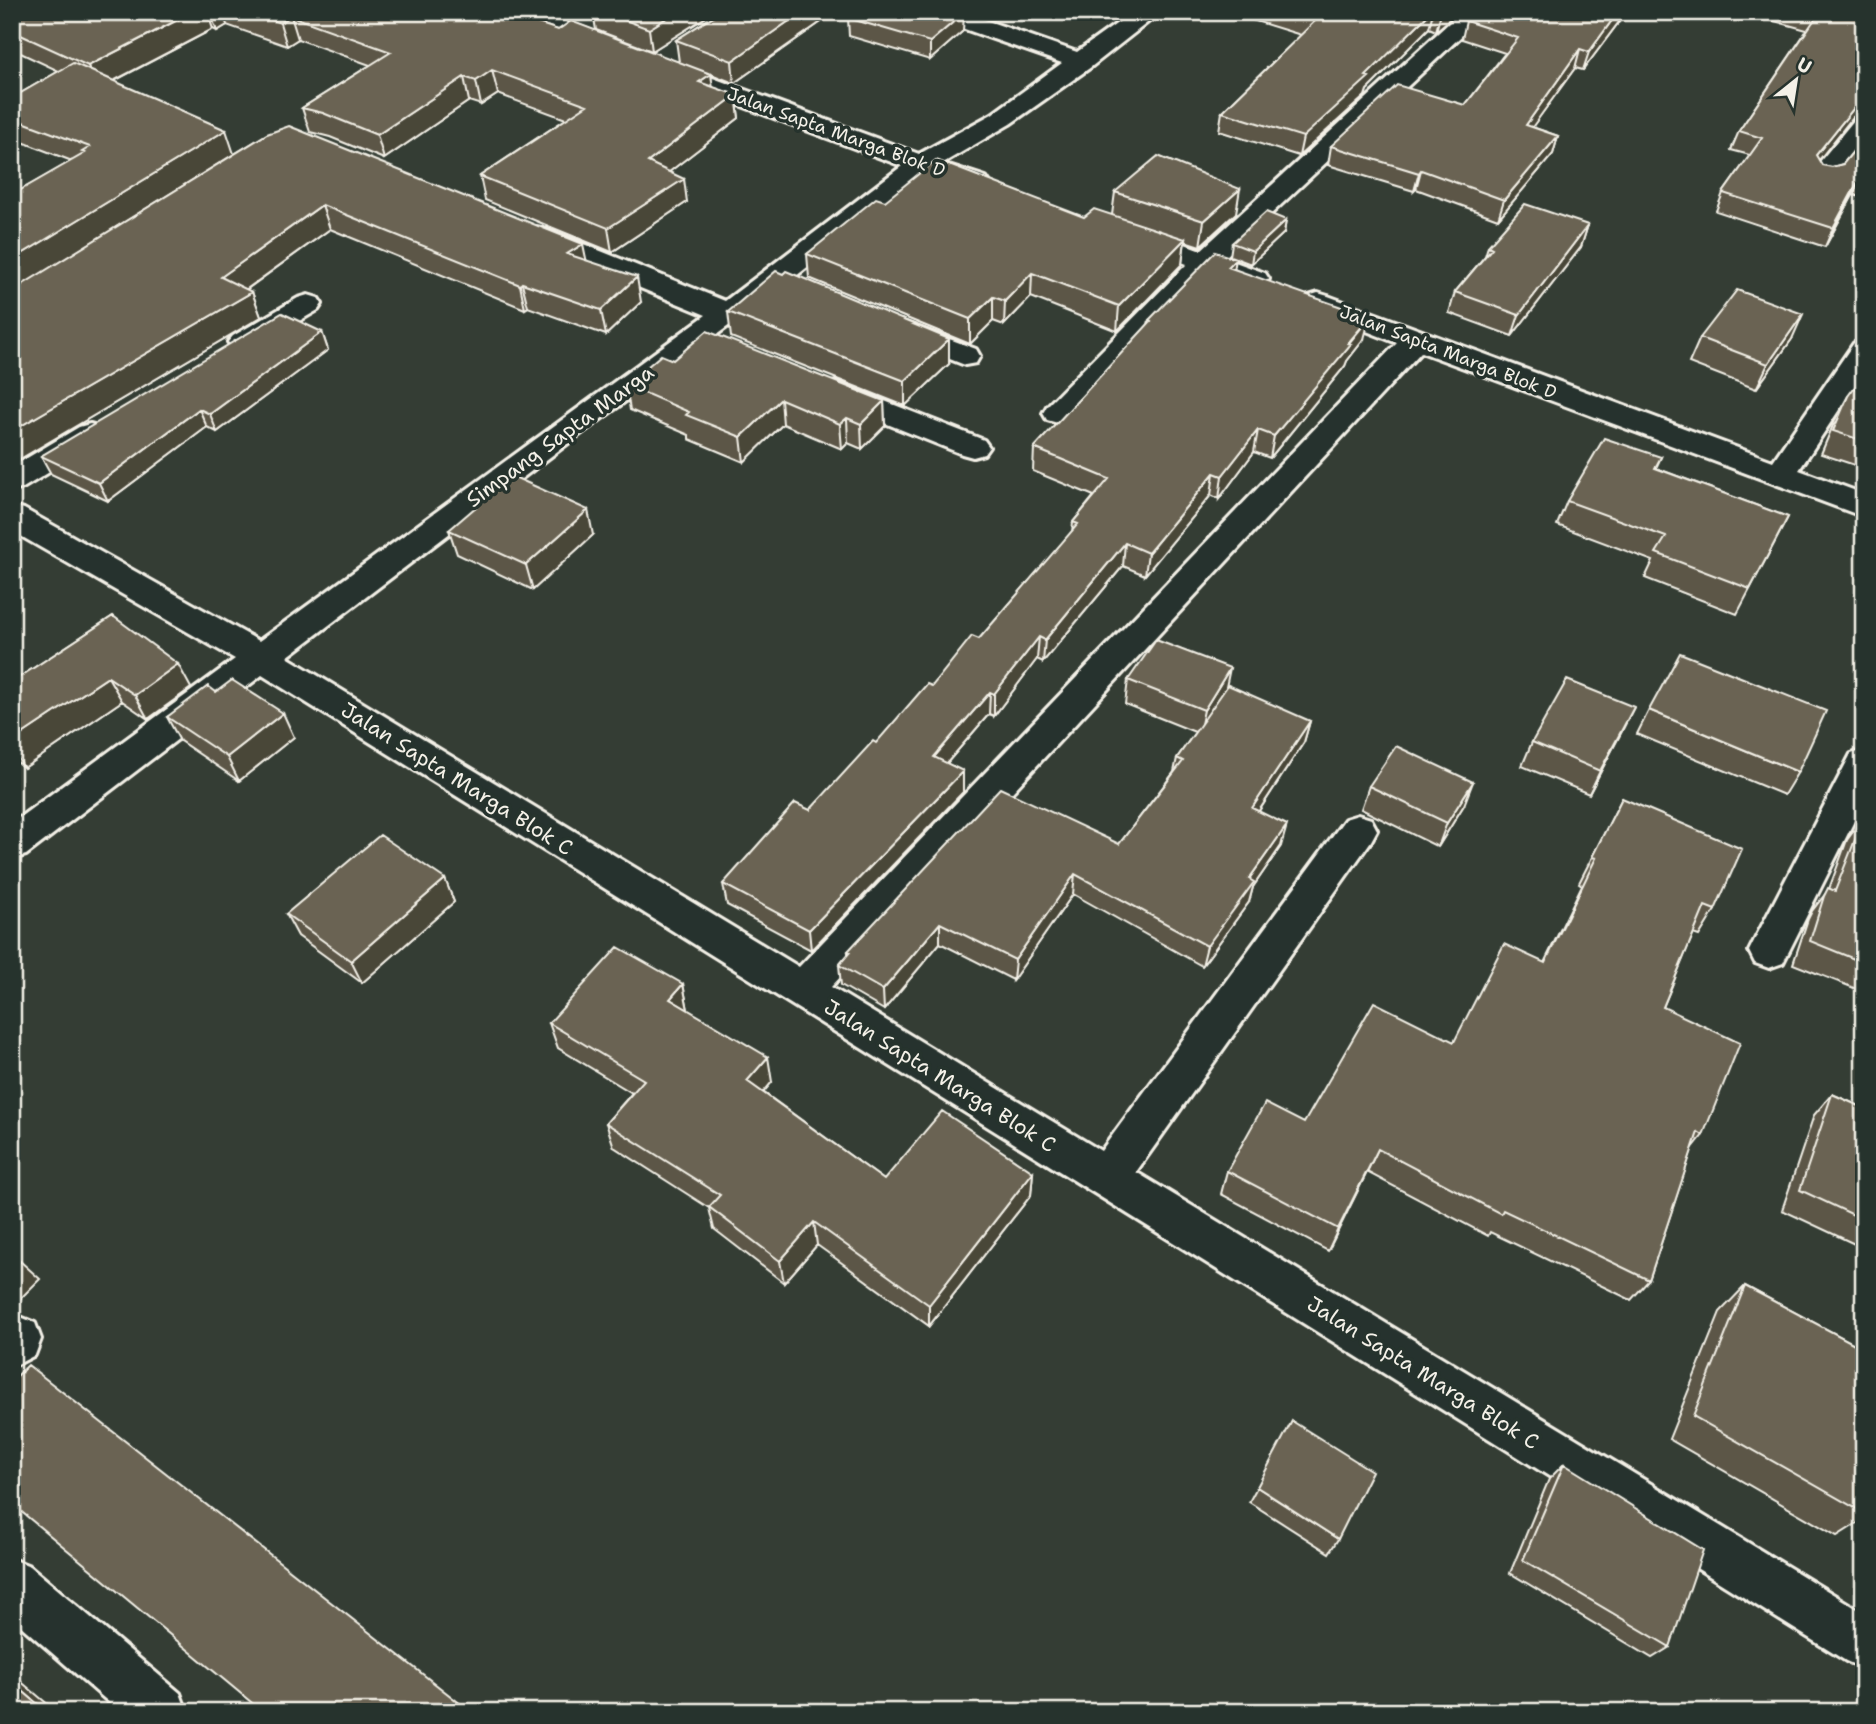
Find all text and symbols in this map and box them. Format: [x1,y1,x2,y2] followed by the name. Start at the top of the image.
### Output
[1760,46,1830,116] north arrow
[1792,52,1816,80] text: U
[723,81,949,183] street label: Jalan Sapta Marga Blok D
[1336,299,1560,405] street label: Jalan Sapta Marga Blok D
[460,358,660,514] street label: Simpang Sapta Marga
[336,696,578,862] street label: Jalan Sapta Marga Blok C
[819,993,1061,1159] street label: Jalan Sapta Marga Blok C
[1302,1290,1544,1456] street label: Jalan Sapta Marga Blok C

